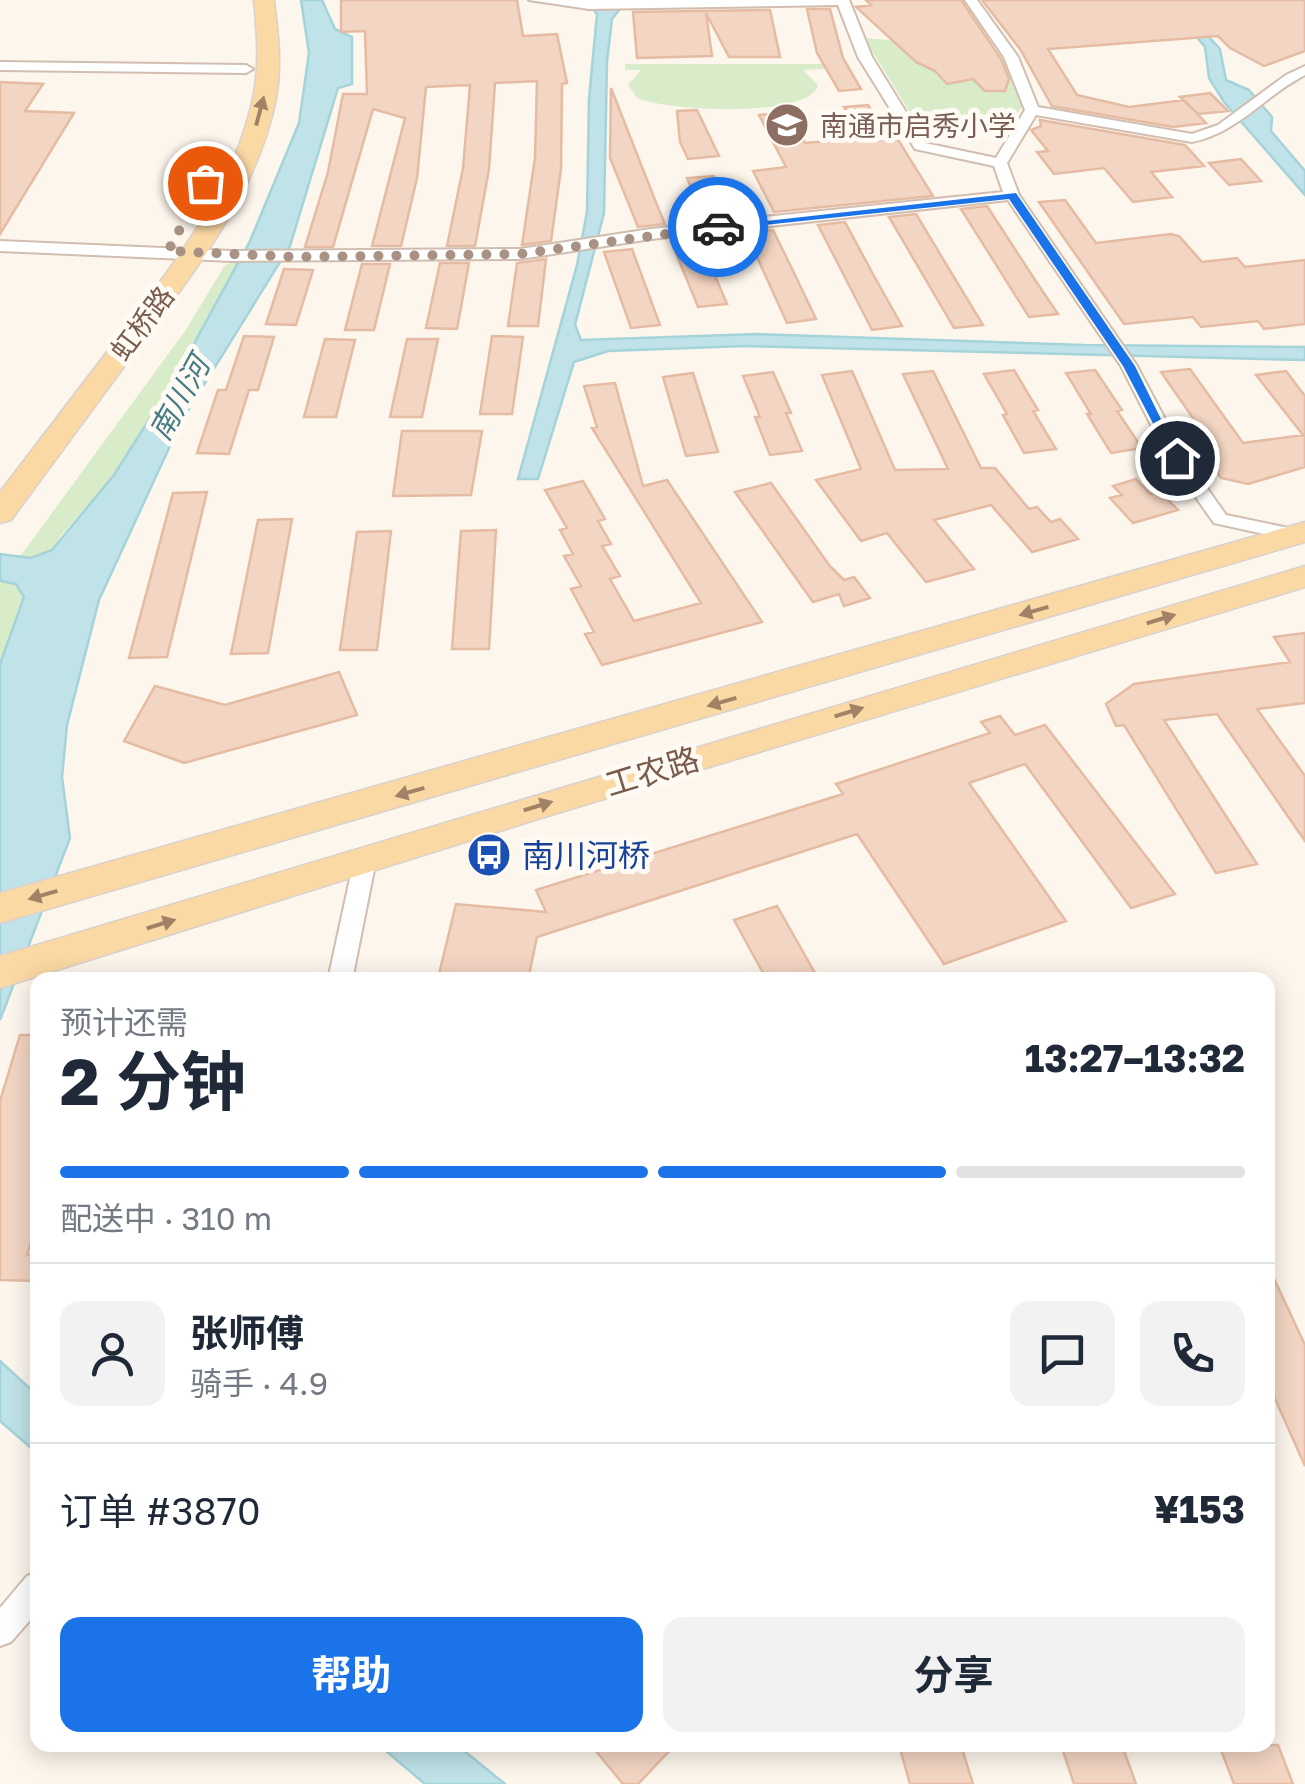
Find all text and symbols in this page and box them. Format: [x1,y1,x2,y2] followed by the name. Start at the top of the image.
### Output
[252,95,268,126] one-way arrow
[764,102,810,148] school or university icon: 南通市启秀小学
[820,109,1016,142] place label: 南通市启秀小学
[163,141,248,226] pin
[178,156,233,211] icon: bag
[668,177,768,277] courier
[691,200,746,255] icon: car
[104,280,180,366] street label: 虹桥路
[141,346,219,446] water label: 南川河
[1135,416,1220,501] pin
[1150,431,1205,486] icon: home
[1019,604,1049,619] one-way arrow
[1146,611,1176,626] one-way arrow
[706,695,737,710] one-way arrow
[834,704,865,719] one-way arrow
[601,739,703,803] street label: 工农路
[394,784,425,800] one-way arrow
[523,797,553,812] one-way arrow
[466,832,512,878] bus stop icon: 南川河桥
[522,836,650,874] place label: 南川河桥
[27,888,58,904] one-way arrow
[146,915,176,930] one-way arrow
[60,1003,188,1041] text: 预计还需
[1025,1035,1245,1080] text: 13:27–13:32
[60,1041,246,1119] text: 2 分钟
[60,1199,272,1237] text: 配送中 · 310 m
[60,1301,165,1406] button: person
[1010,1301,1115,1406] button: chat
[1140,1301,1245,1406] button: phone
[190,1310,304,1355] text: 张师傅
[190,1364,328,1402] text: 骑手 · 4.9
[1154,1486,1245,1531] text: ¥153
[60,1488,260,1533] text: 订单 #3870
[60,1617,643,1732] button: 帮助
[663,1617,1245,1732] button: 分享

